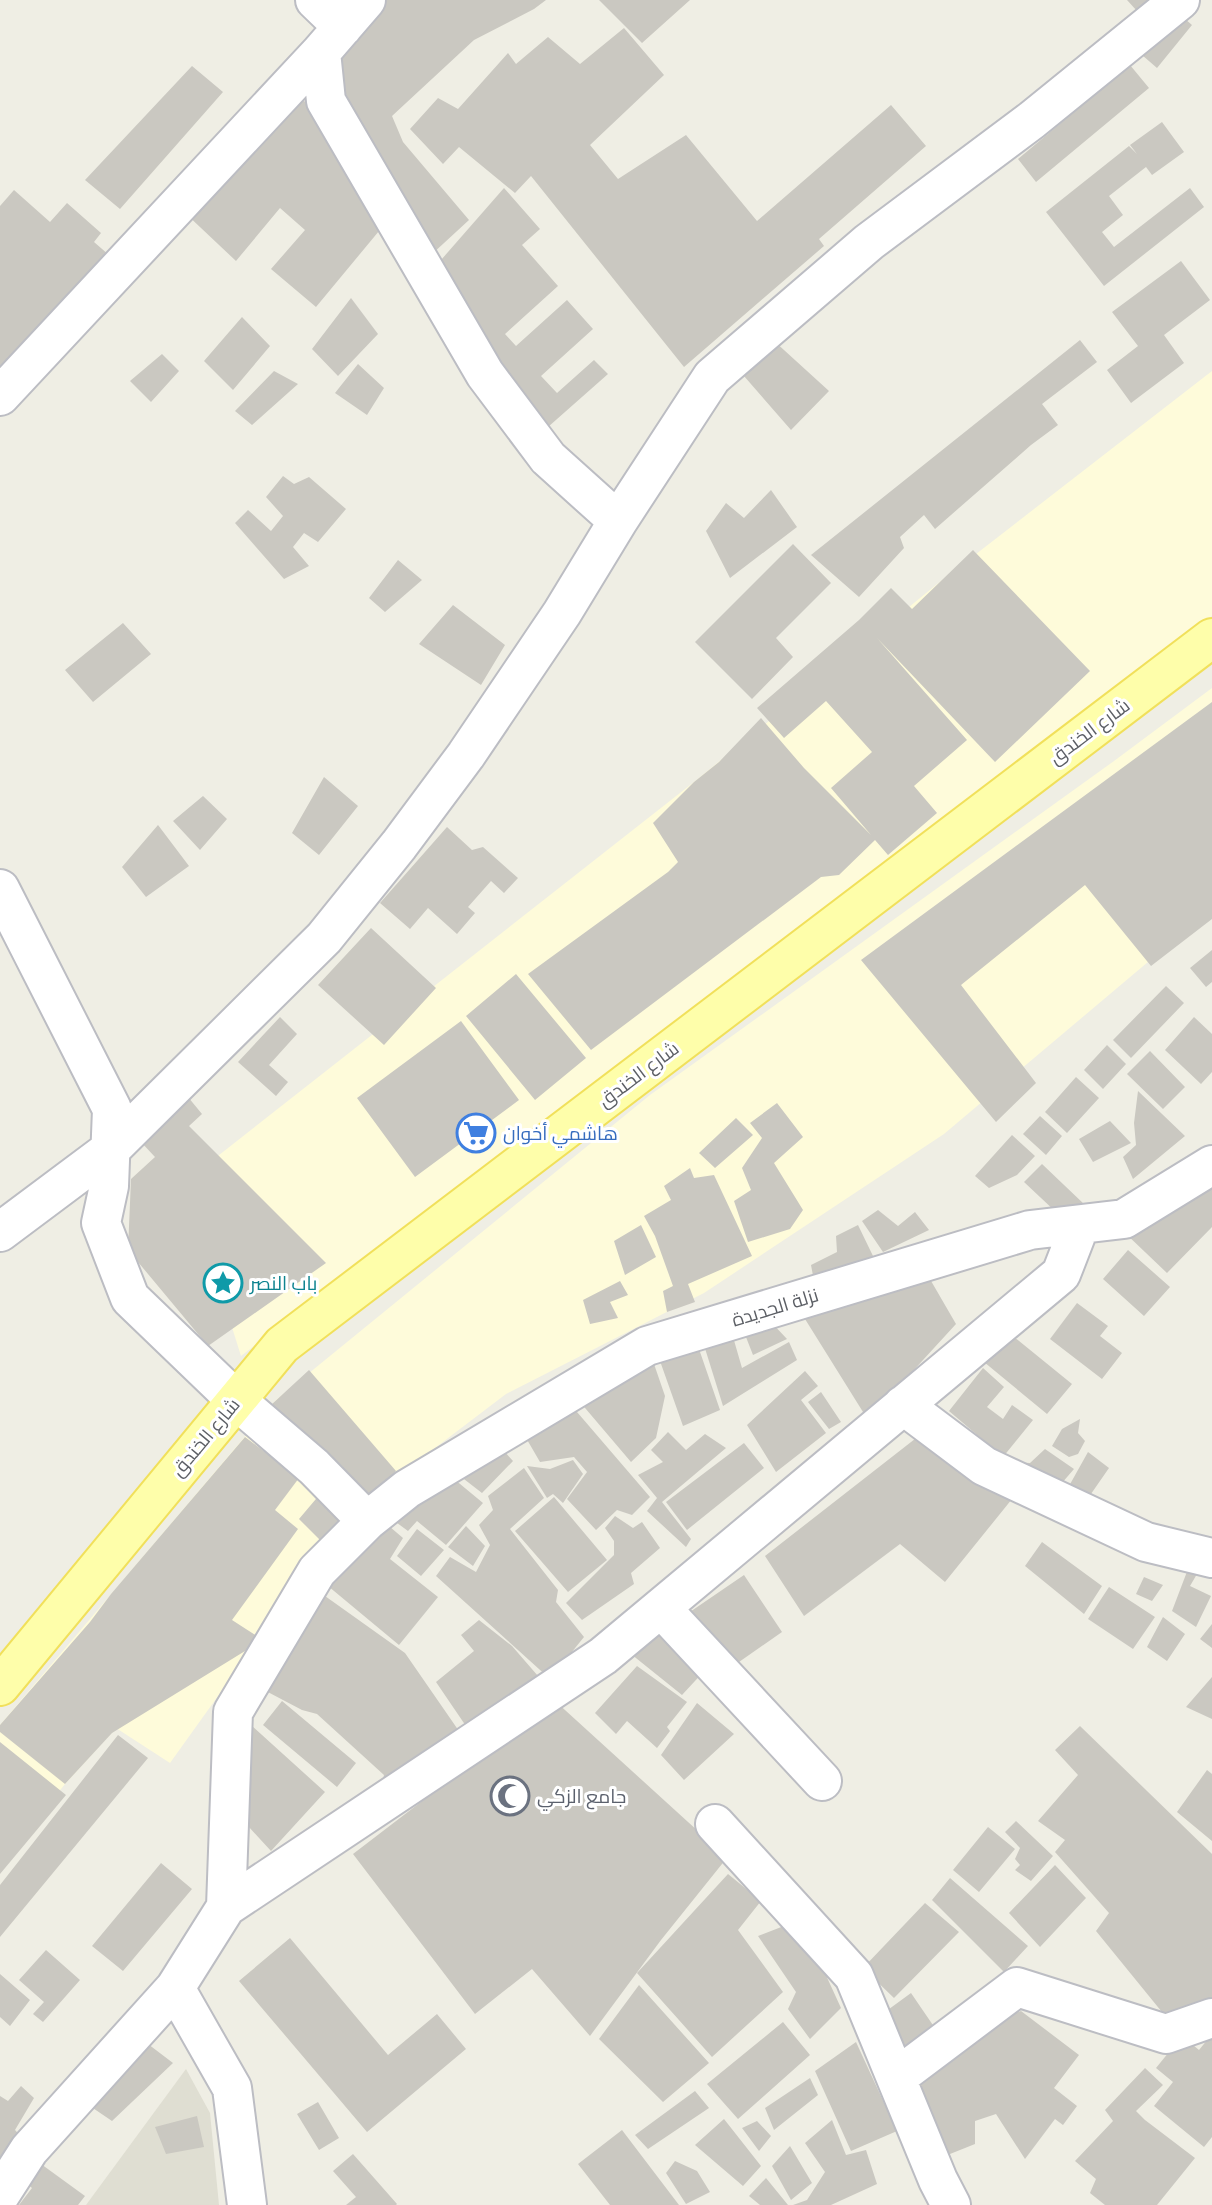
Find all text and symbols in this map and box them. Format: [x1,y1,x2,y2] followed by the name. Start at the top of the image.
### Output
[1043,692,1135,771] street label: شارع الخندق
[592,1035,684,1114] street label: شارع الخندق
[455,1112,497,1154] supermarket icon: هاشمي أخوان
[503,1120,618,1148] place label: هاشمي أخوان
[202,1262,244,1304] place icon: باب النصر
[249,1270,317,1296] place label: باب النصر
[728,1281,822,1333] street label: نزلة الجديدة
[164,1392,246,1482] street label: شارع الخندق
[489,1775,531,1817] mosque icon: جامع الزكي
[537,1783,626,1811] place label: جامع الزكي

